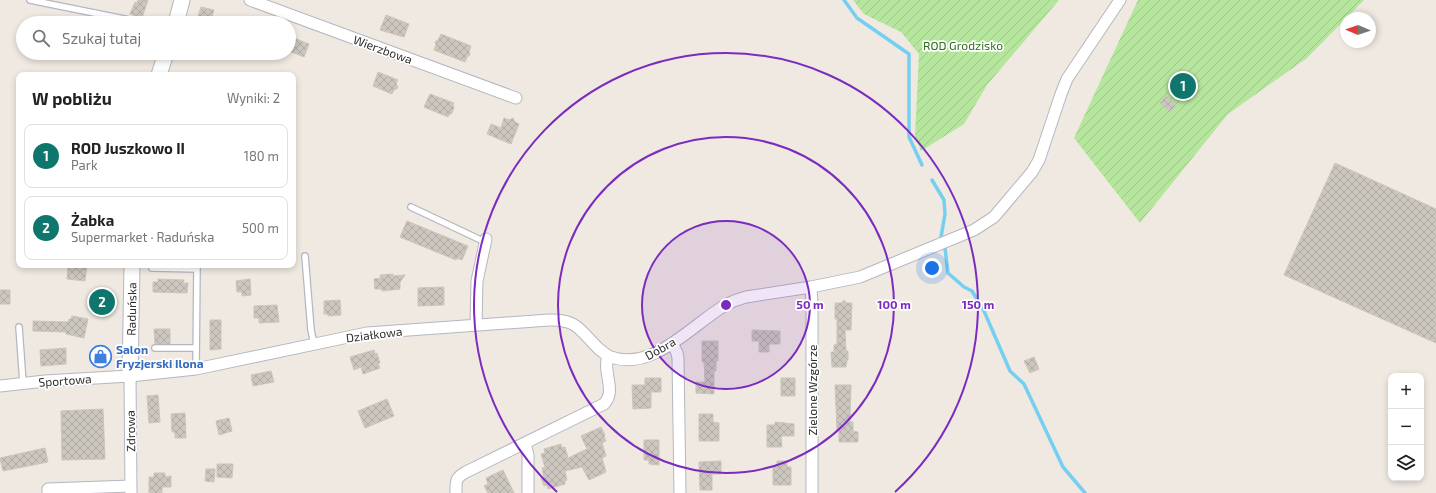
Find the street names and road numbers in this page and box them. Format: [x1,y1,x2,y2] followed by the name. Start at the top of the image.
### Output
[352,32,414,66] street label: Wierzbowa
[124,282,138,336] street label: Raduńska
[345,324,403,344] street label: Działkowa
[642,334,678,362] street label: Dobra
[805,345,819,435] street label: Zielone Wzgórze
[38,371,92,389] street label: Sportowa
[123,410,137,452] street label: Zdrowa

